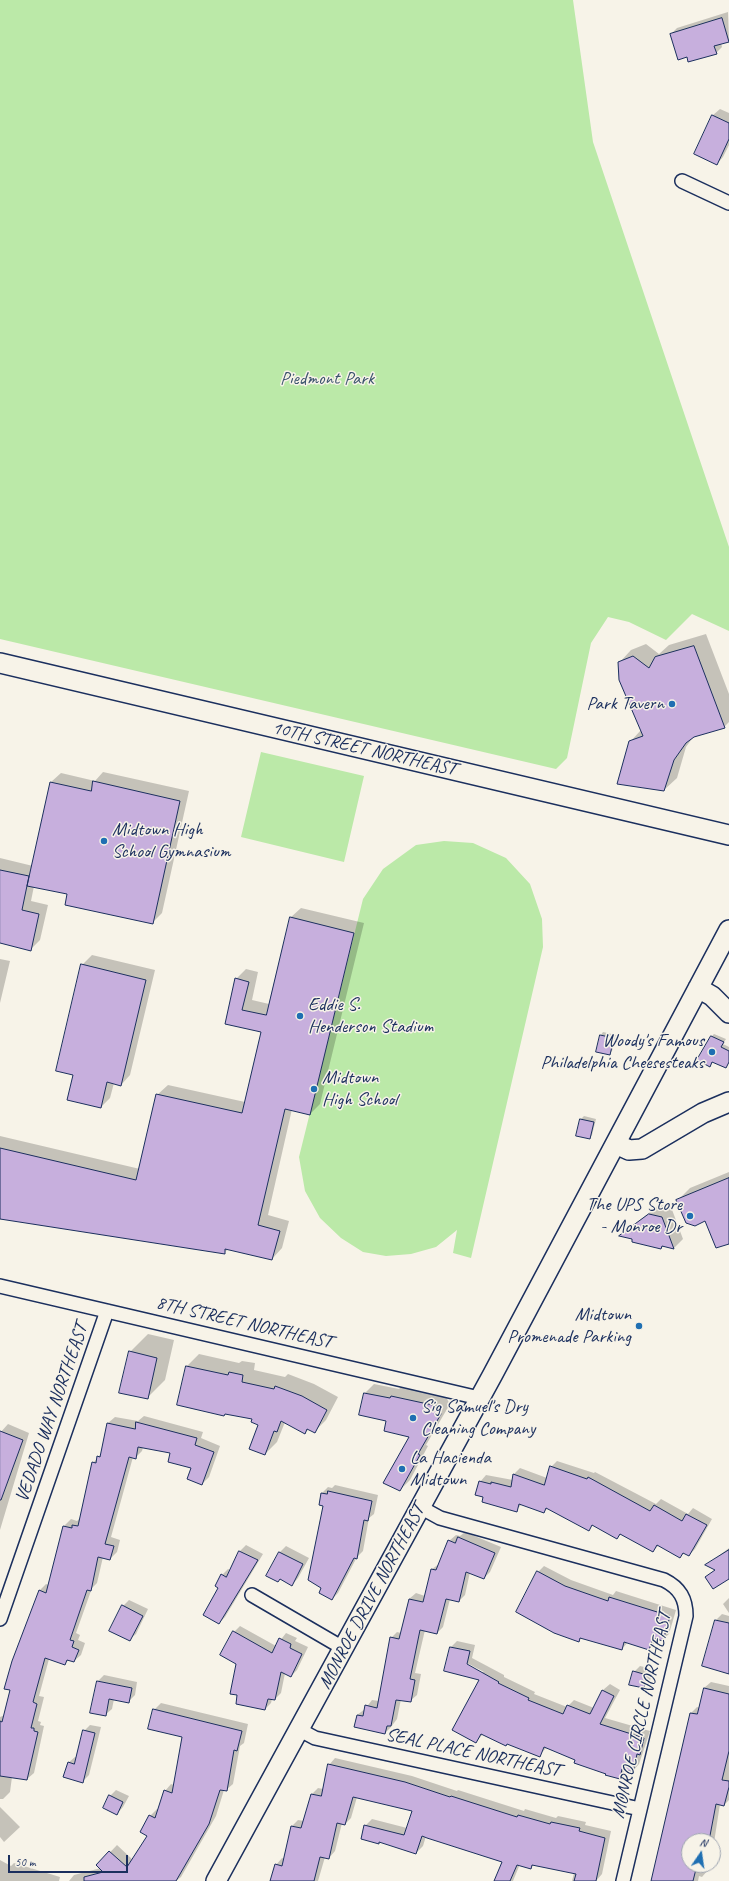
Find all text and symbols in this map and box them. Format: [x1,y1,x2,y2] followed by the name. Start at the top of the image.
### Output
[280,368,374,390] park label: Piedmont Park
[586,693,664,715] place label: Park Tavern
[667,699,677,709] marker: Park Tavern
[270,717,458,781] street label: 10TH STREET NORTHEAST
[112,819,230,863] place label: Midtown High School Gymnasium
[99,836,109,846] marker: Midtown High School Gymnasium
[308,994,433,1038] place label: Eddie S. Henderson Stadium
[295,1011,305,1021] marker: Eddie S. Henderson Stadium
[541,1030,704,1074] place label: Woody's Famous Philadelphia Cheesesteaks
[707,1047,717,1057] marker: Woody's Famous Philadelphia Cheesesteaks
[322,1067,397,1111] place label: Midtown High School
[309,1084,319,1094] marker: Midtown High School
[586,1194,682,1238] place label: The UPS Store - Monroe Dr
[685,1211,695,1221] marker: The UPS Store - Monroe Dr
[154,1292,334,1354] street label: 8TH STREET NORTHEAST
[507,1304,631,1348] place label: Midtown Promenade Parking
[11,1321,93,1505] street label: VEDADO WAY NORTHEAST
[634,1321,644,1331] marker: Midtown Promenade Parking
[421,1396,535,1440] place label: Sig Samuel's Dry Cleaning Company
[408,1413,418,1423] marker: Sig Samuel's Dry Cleaning Company
[410,1447,491,1491] place label: La Hacienda Midtown
[397,1464,407,1474] marker: La Hacienda Midtown
[314,1501,430,1693] street label: MONROE DRIVE NORTHEAST
[607,1610,677,1820] street label: MONROE CIRCLE NORTHEAST
[384,1723,562,1783] street label: SEAL PLACE NORTHEAST
[681,1833,721,1873] north arrow
[699,1835,708,1850] text: N
[10,1847,130,1873] scale bar
[15,1854,35,1870] text: 50 m

